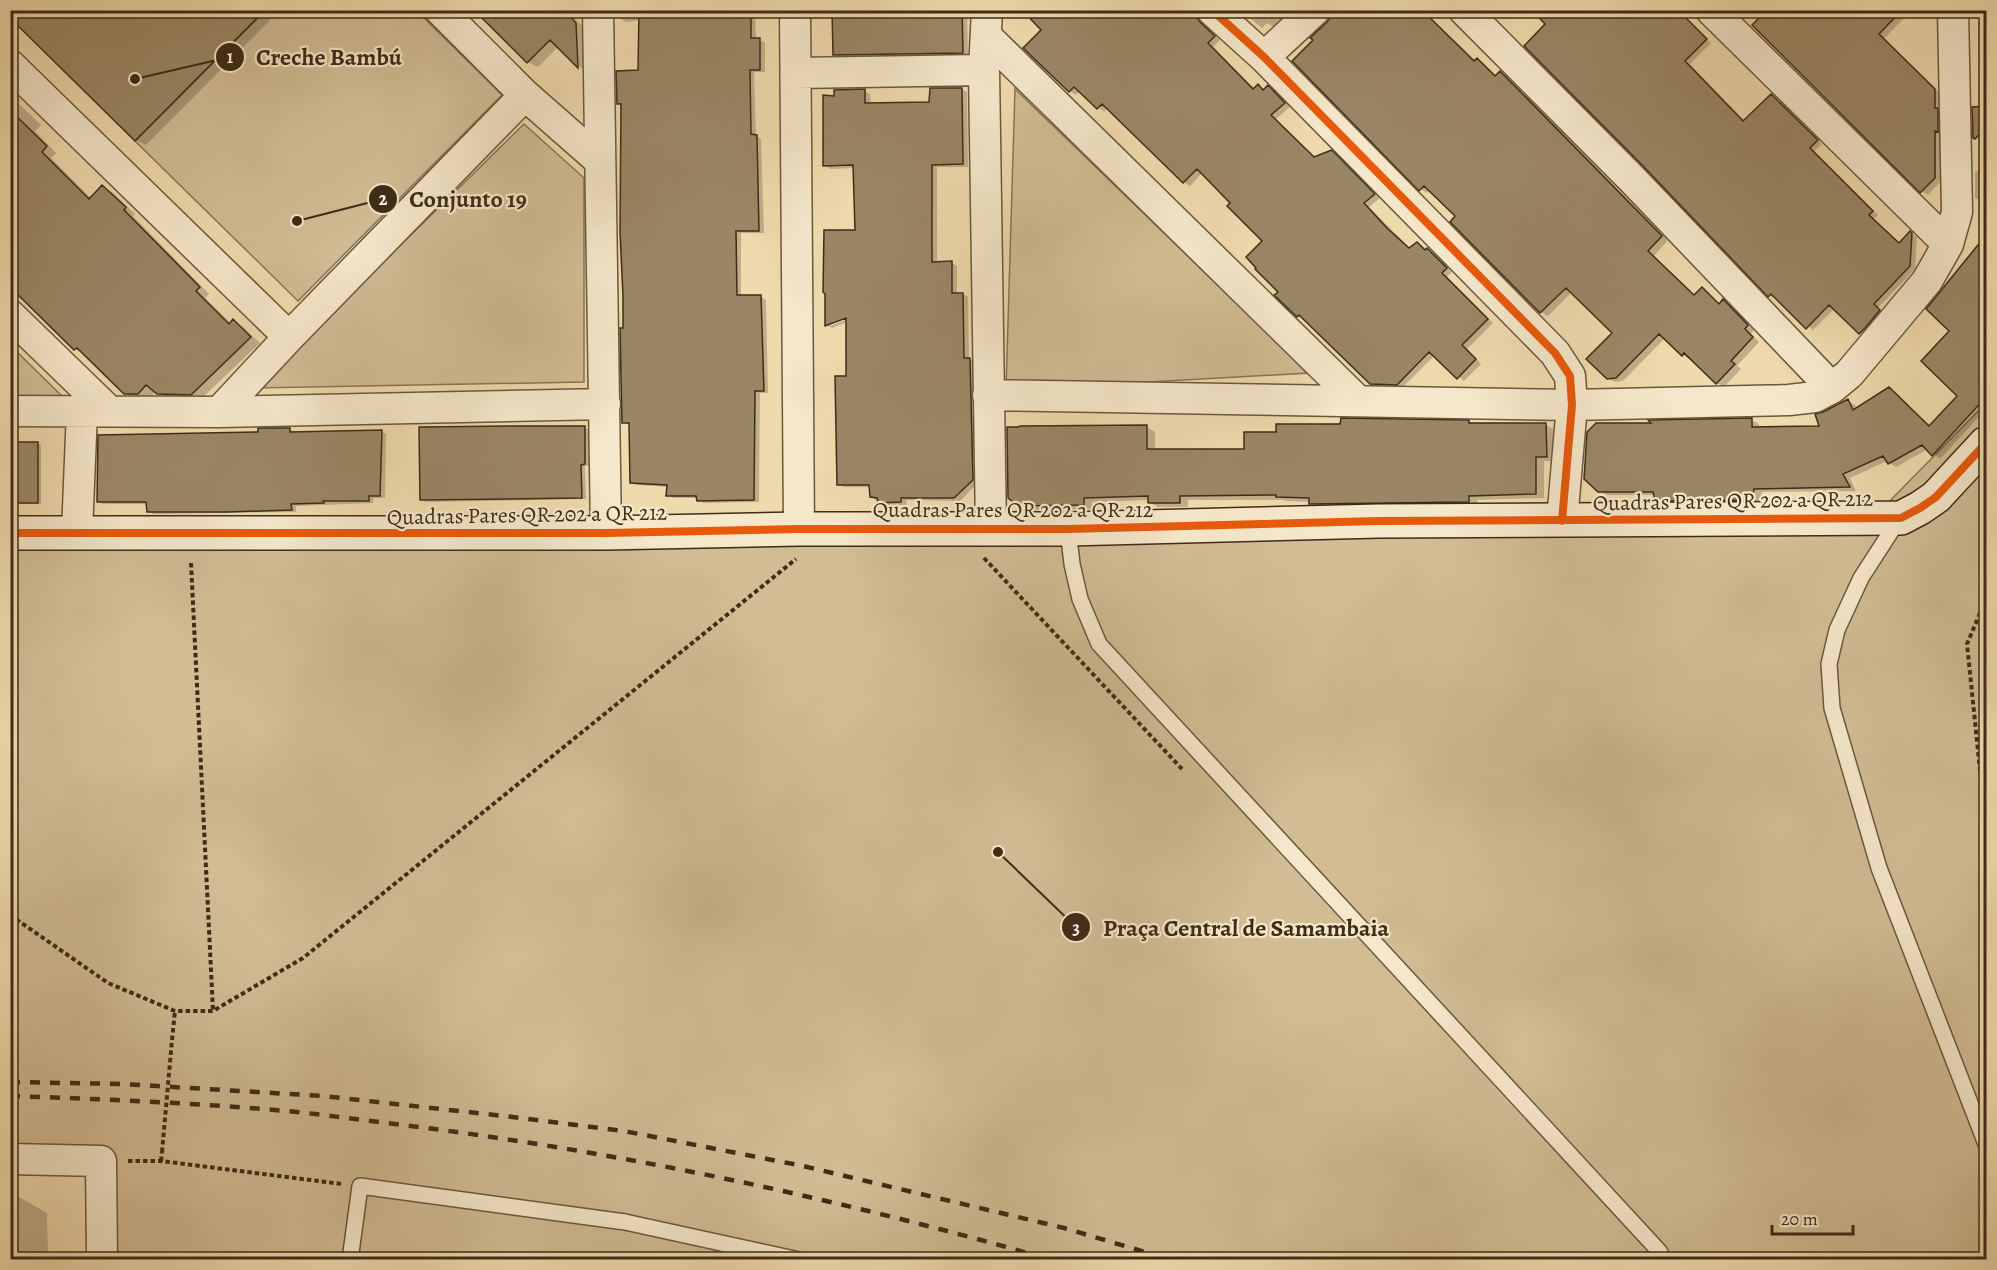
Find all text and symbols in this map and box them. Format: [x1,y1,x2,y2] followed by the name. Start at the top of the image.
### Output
[215,36,414,78] callout: Creche Bambú
[256,41,403,73] text: Creche Bambú
[227,45,234,69] text: 1
[368,178,539,220] callout: Conjunto 19
[409,183,527,215] text: Conjunto 19
[379,187,388,211] text: 2
[1593,484,1873,518] street label: Quadras Pares QR 202 a QR 212
[873,495,1153,525] street label: Quadras Pares QR 202 a QR 212
[387,498,667,532] street label: Quadras Pares QR 202 a QR 212
[1061,906,1401,948] callout: Praça Central de Samambaia
[1103,912,1389,944] text: Praça Central de Samambaia
[1072,916,1080,940] text: 3
[1772,1198,1853,1236] scale bar
[1781,1207,1818,1231] text: 20 m

